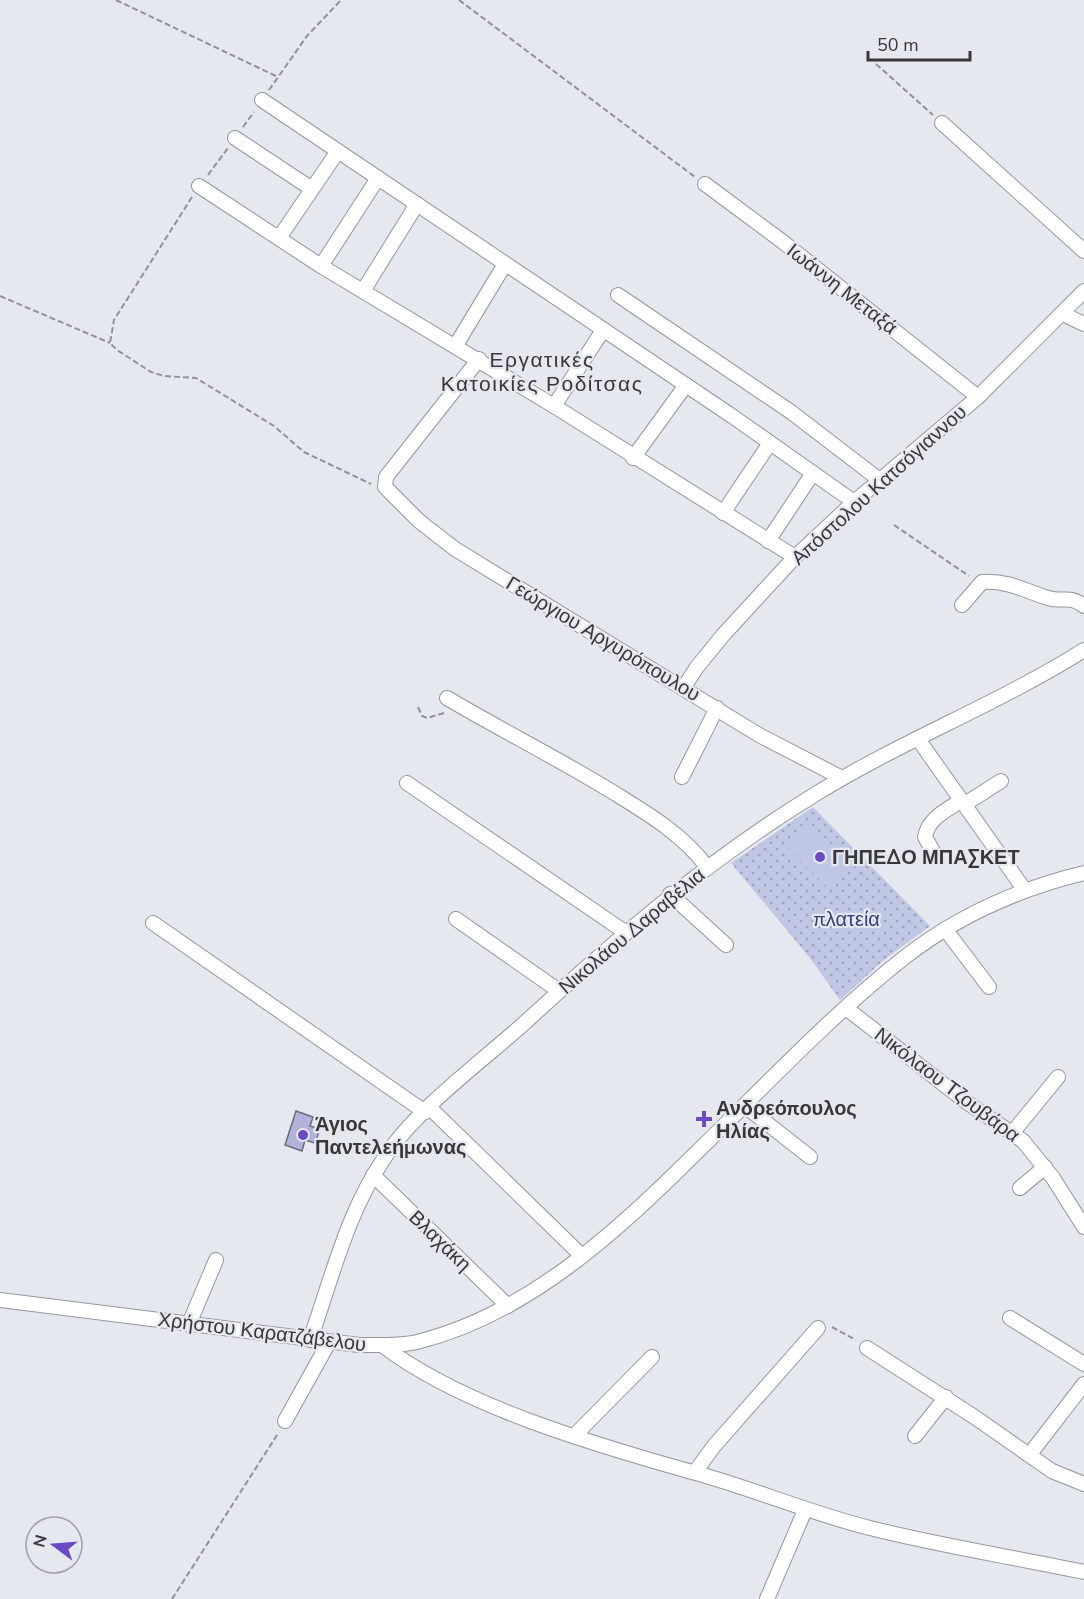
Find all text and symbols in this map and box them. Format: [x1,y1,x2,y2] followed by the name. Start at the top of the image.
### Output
[868,24,970,62] scale bar
[877,33,919,57] text: 50 m
[781,237,903,341] street label: Ιωάννη Μεταξά
[441,346,643,398] district label: Εργατικές Κατοικίες Ροδίτσας
[785,399,973,571] street label: Απόστολου Κατσόγιαννου
[501,570,705,708] street label: Γεώργιου Αργυρόπουλου
[832,844,1020,871] place label: ΓΗΠΕΔΟ ΜΠΑΣΚΕΤ
[813,850,827,864] marker: ΓΗΠΕΔΟ ΜΠΑΣΚΕΤ
[553,862,711,1000] street label: Νικολάου Δαραβέλια
[814,906,880,933] park label: πλατεία
[869,1021,1025,1149] street label: Νικόλαου Τζουβάρα
[716,1095,857,1145] place label: Ανδρεόπουλος Ηλίας
[315,1111,466,1161] place label: Άγιος Παντελεήμωνας
[697,1112,711,1126] marker: Ανδρεόπουλος Ηλίας
[296,1128,310,1142] marker: Άγιος Παντελεήμωνας
[403,1204,477,1278] street label: Βλαχάκη
[156,1306,368,1358] street label: Χρήστου Καρατζάβελου
[24,1515,84,1575] north arrow
[28,1532,53,1550] text: N

